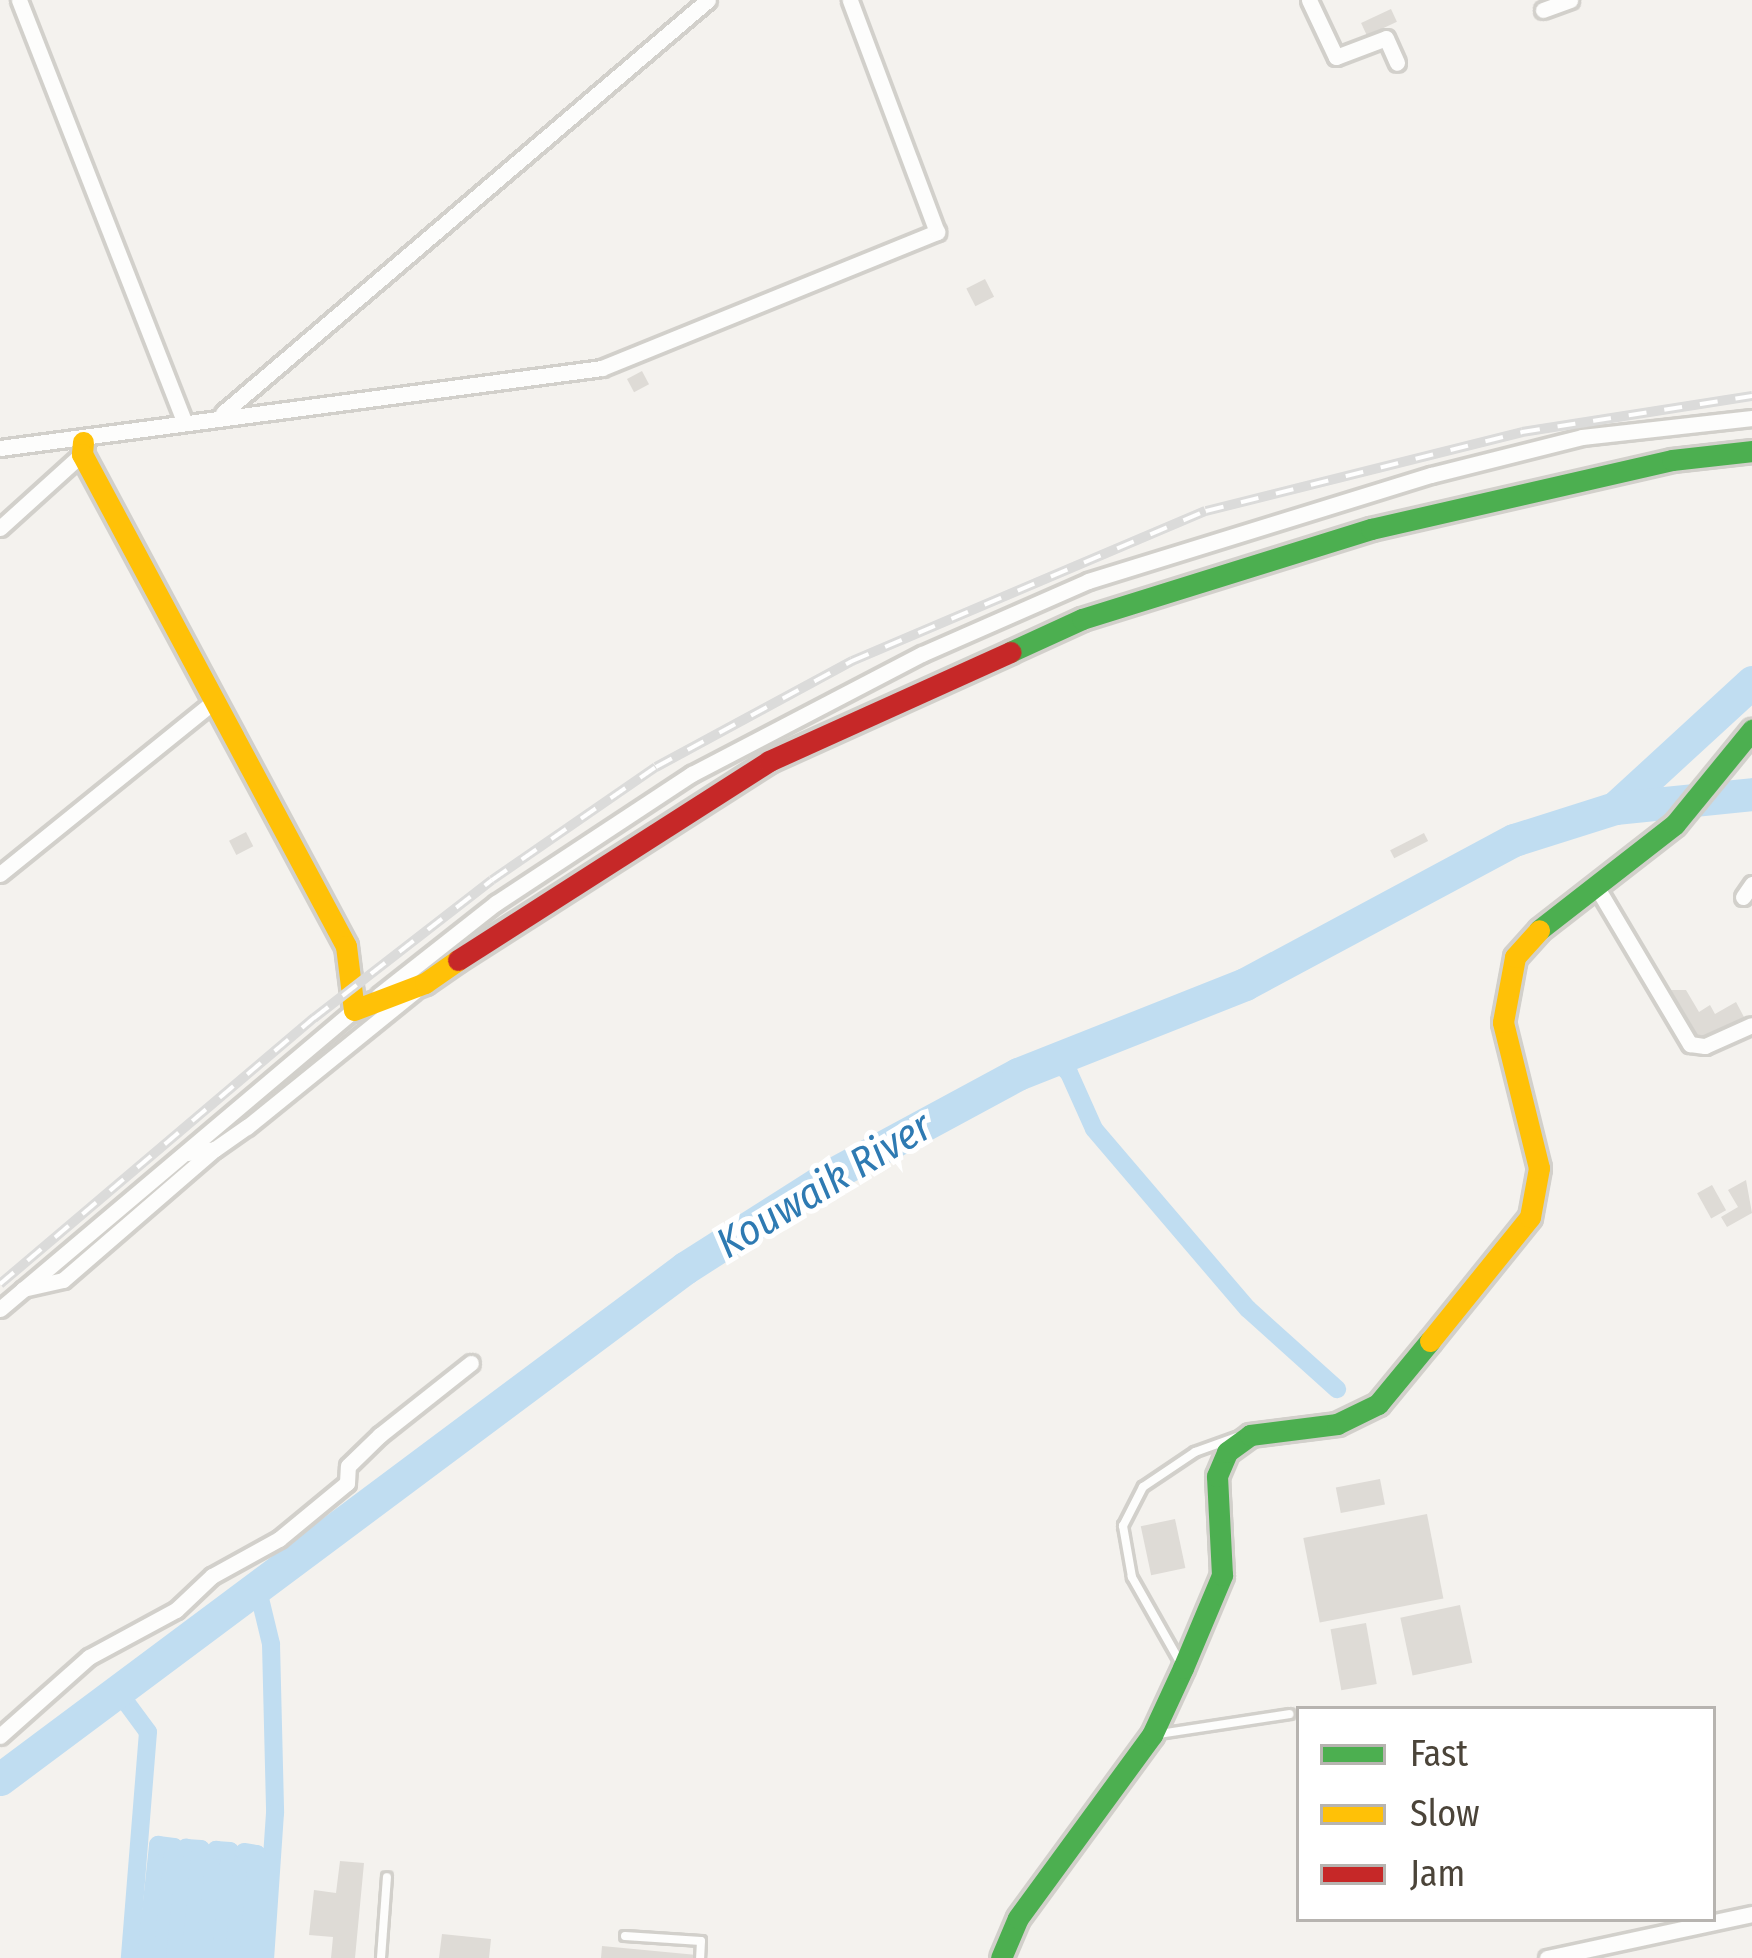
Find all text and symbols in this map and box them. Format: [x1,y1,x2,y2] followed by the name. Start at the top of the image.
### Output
[707,1101,941,1269] water label: Kouwaik River
[1296,1706,1716,1922] legend
[1410,1732,1468,1776] text: Fast
[1410,1792,1480,1836] text: Slow
[1410,1852,1465,1896] text: Jam

